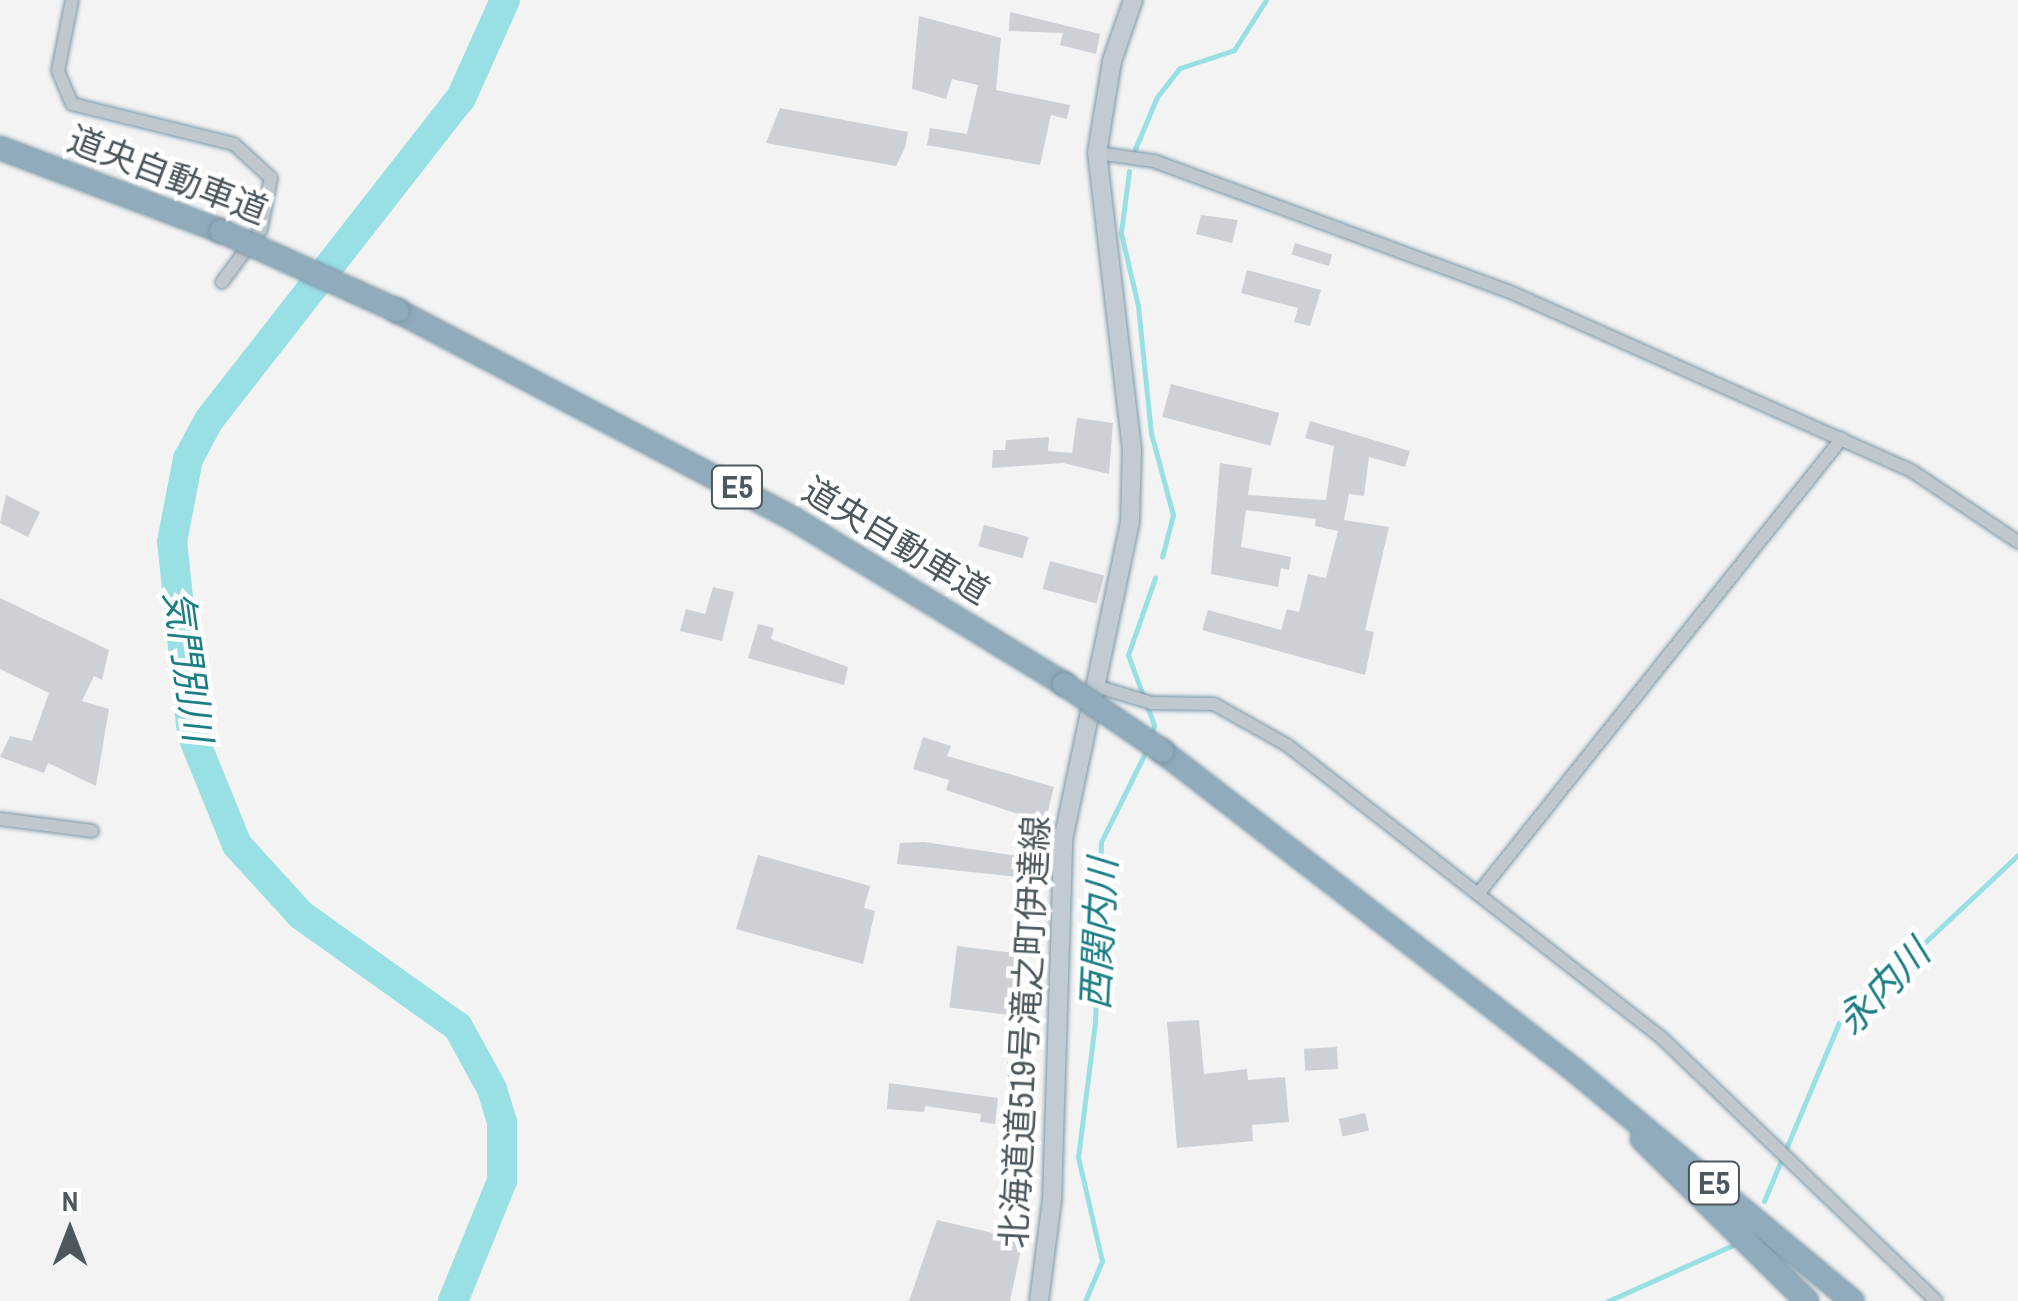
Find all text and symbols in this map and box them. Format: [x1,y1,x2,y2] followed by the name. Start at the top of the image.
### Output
[62,118,274,232] street label: 道央自動車道
[710,460,764,514] road number: E5
[795,469,997,613] street label: 道央自動車道
[155,588,221,744] water label: 気門別川
[993,815,1057,1249] street label: 北海道道519号滝之町伊達線
[1072,857,1126,1011] water label: 西関内川
[1827,930,1939,1044] water label: 永内川
[1686,1156,1742,1210] road number: E5
[20,1181,120,1281] north arrow
[62,1182,78,1220] text: N

